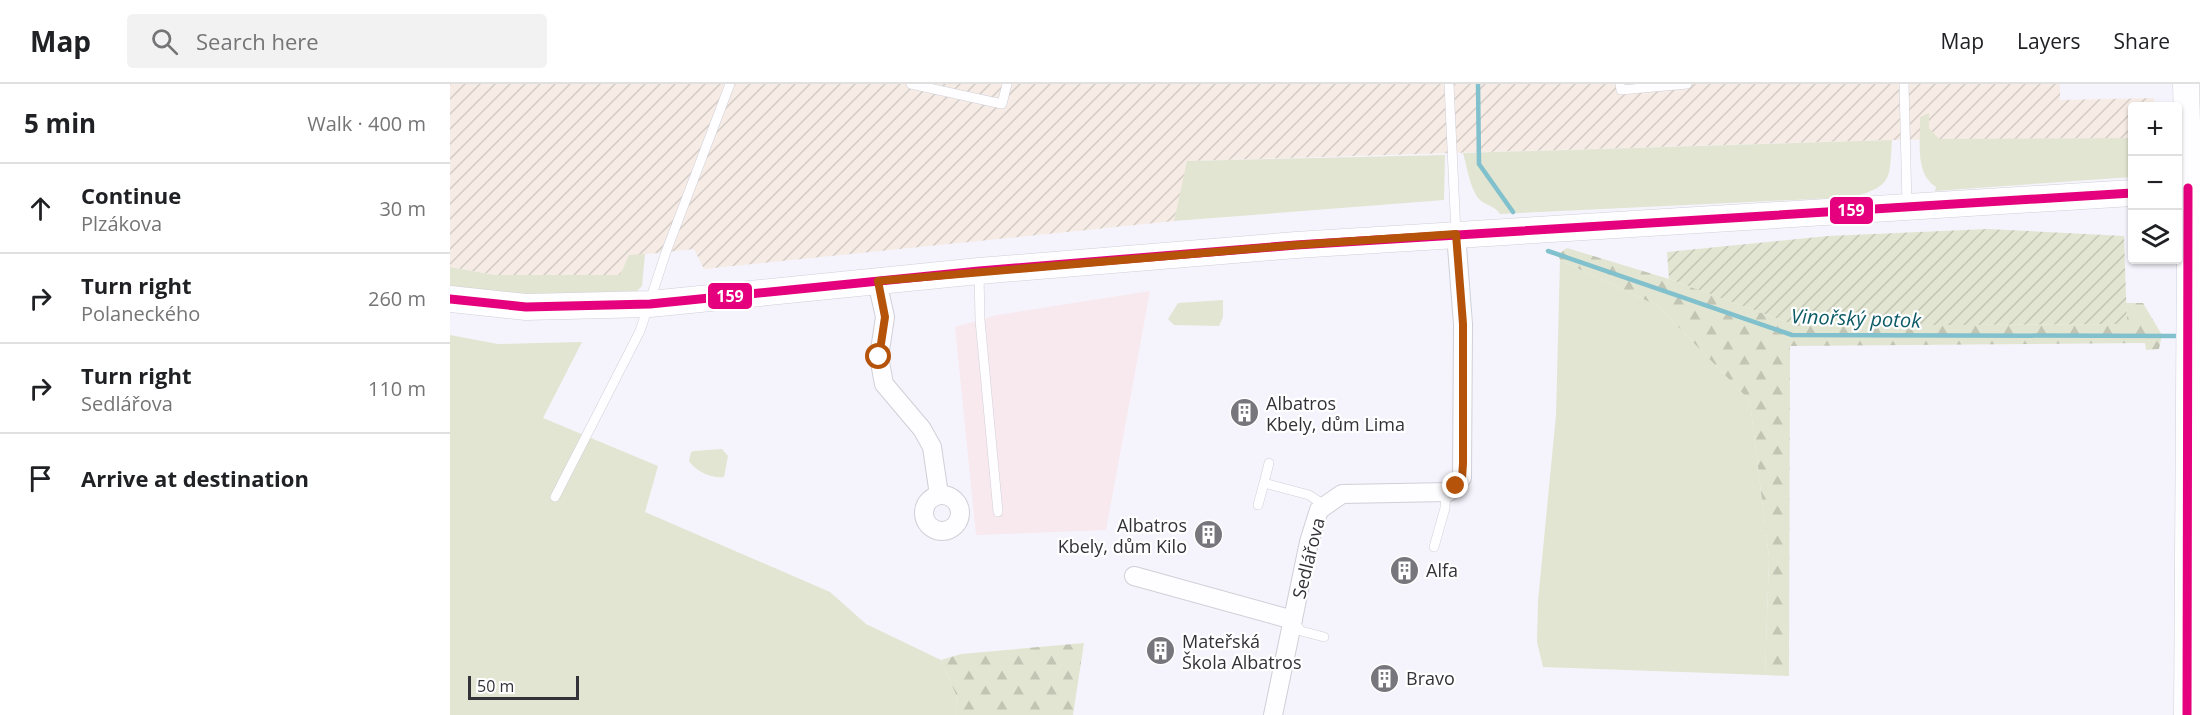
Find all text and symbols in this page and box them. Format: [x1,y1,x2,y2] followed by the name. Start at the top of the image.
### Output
[127,14,547,68] search box
[30,22,91,60] text: Map
[148,25,181,58] icon: search
[196,26,319,56] text: Search here
[1941,27,1984,55] text: Map
[2017,27,2081,55] text: Layers
[2114,27,2170,55] text: Share
[2128,102,2182,264] map controls
[2128,102,2182,156] button: +
[24,105,96,141] text: 5 min
[307,110,426,137] text: Walk · 400 m
[2128,156,2182,210] button: −
[81,180,181,210] text: Continue
[24,192,57,225] icon: ahead
[379,195,426,222] text: 30 m
[1829,196,1874,225] line badge: 159
[1837,199,1865,221] text: 159
[81,210,162,237] text: Plzákova
[2128,210,2182,264] button: layers
[81,270,192,300] text: Turn right
[24,282,57,315] icon: right
[707,282,753,310] line badge: 159
[368,285,426,312] text: 260 m
[716,285,744,307] text: 159
[81,300,200,327] text: Polaneckého
[1791,302,1923,334] water label: Vinořský potok
[865,343,891,369] route start
[81,360,192,390] text: Turn right
[24,372,57,405] icon: right
[368,375,426,402] text: 110 m
[81,390,173,417] text: Sedlářova
[1266,391,1405,436] place label: Albatros Kbely, dům Lima
[1229,397,1261,429] building icon: Albatros Kbely, dům Lima
[24,462,57,495] icon: arrive
[81,463,309,493] text: Arrive at destination
[1442,472,1468,498] route end
[1058,513,1187,558] place label: Albatros Kbely, dům Kilo
[1286,515,1330,601] street label: Sedlářova
[1192,519,1224,551] building icon: Albatros Kbely, dům Kilo
[1389,554,1421,586] building icon: Alfa
[1426,558,1458,582] place label: Alfa
[1182,629,1302,674] place label: Mateřská Škola Albatros
[1145,635,1177,667] building icon: Mateřská Škola Albatros
[1369,662,1401,694] building icon: Bravo
[1406,666,1455,690] place label: Bravo
[468,673,579,700] scale bar
[477,675,514,697] text: 50 m

